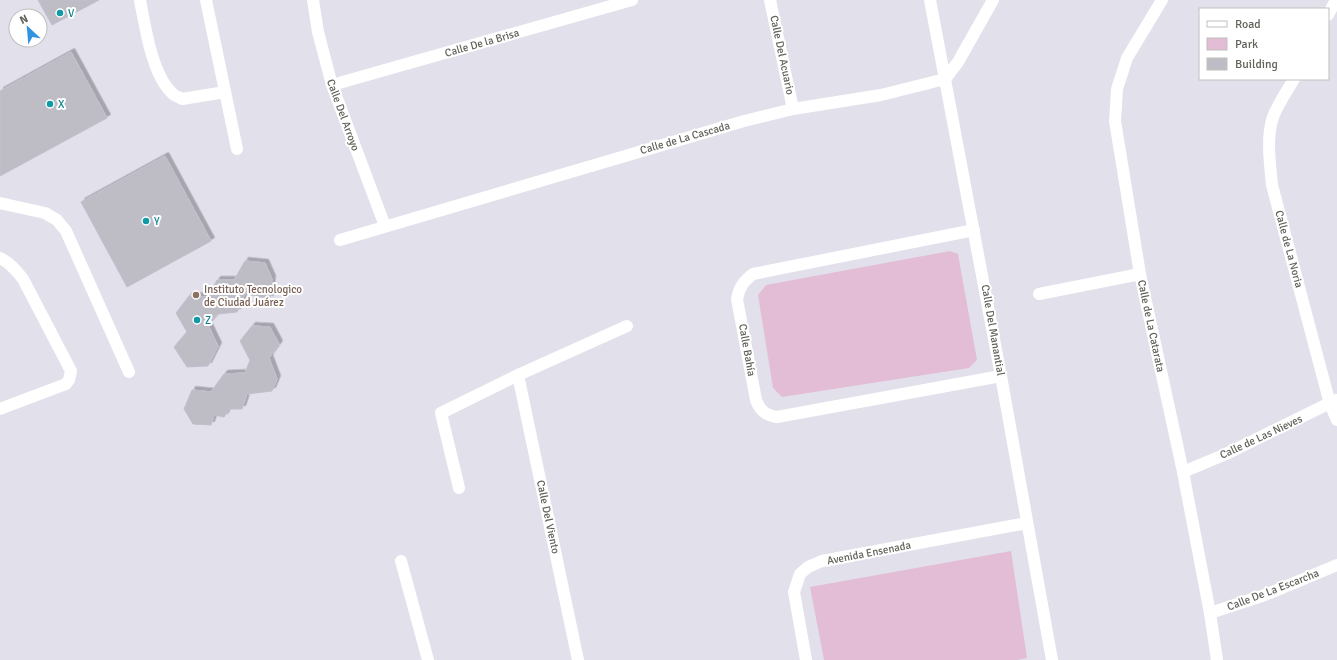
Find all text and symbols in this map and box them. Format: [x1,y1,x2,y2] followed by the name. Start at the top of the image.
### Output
[68,7,75,20] place label: V
[8,8,48,48] north arrow
[55,8,65,18] marker: V
[1199,8,1329,80] legend
[18,12,30,27] text: N
[767,14,797,96] street label: Calle Del Acuario
[1235,17,1261,32] text: Road
[443,26,521,60] street label: Calle De la Brisa
[1235,37,1258,52] text: Park
[1235,57,1278,72] text: Building
[324,77,362,153] street label: Calle Del Arroyo
[58,98,65,111] place label: X
[45,99,55,109] marker: X
[639,119,732,157] street label: Calle de La Cascada
[1272,209,1306,290] street label: Calle de La Noria
[154,215,160,228] place label: Y
[141,216,151,226] marker: Y
[1135,279,1167,374] street label: Calle de La Catarata
[204,283,302,309] place label: Instituto Tecnologico de Ciudad Juárez
[979,283,1007,377] street label: Calle Del Manantial
[191,290,201,300] marker: Instituto Tecnologico de Ciudad Juárez
[205,314,211,327] place label: Z
[192,315,202,325] marker: Z
[736,323,758,378] street label: Calle Bahía
[1218,412,1304,462] street label: Calle de Las Nieves
[534,479,562,555] street label: Calle Del Viento
[826,538,912,568] street label: Avenida Ensenada
[1225,566,1321,614] street label: Calle De La Escarcha

